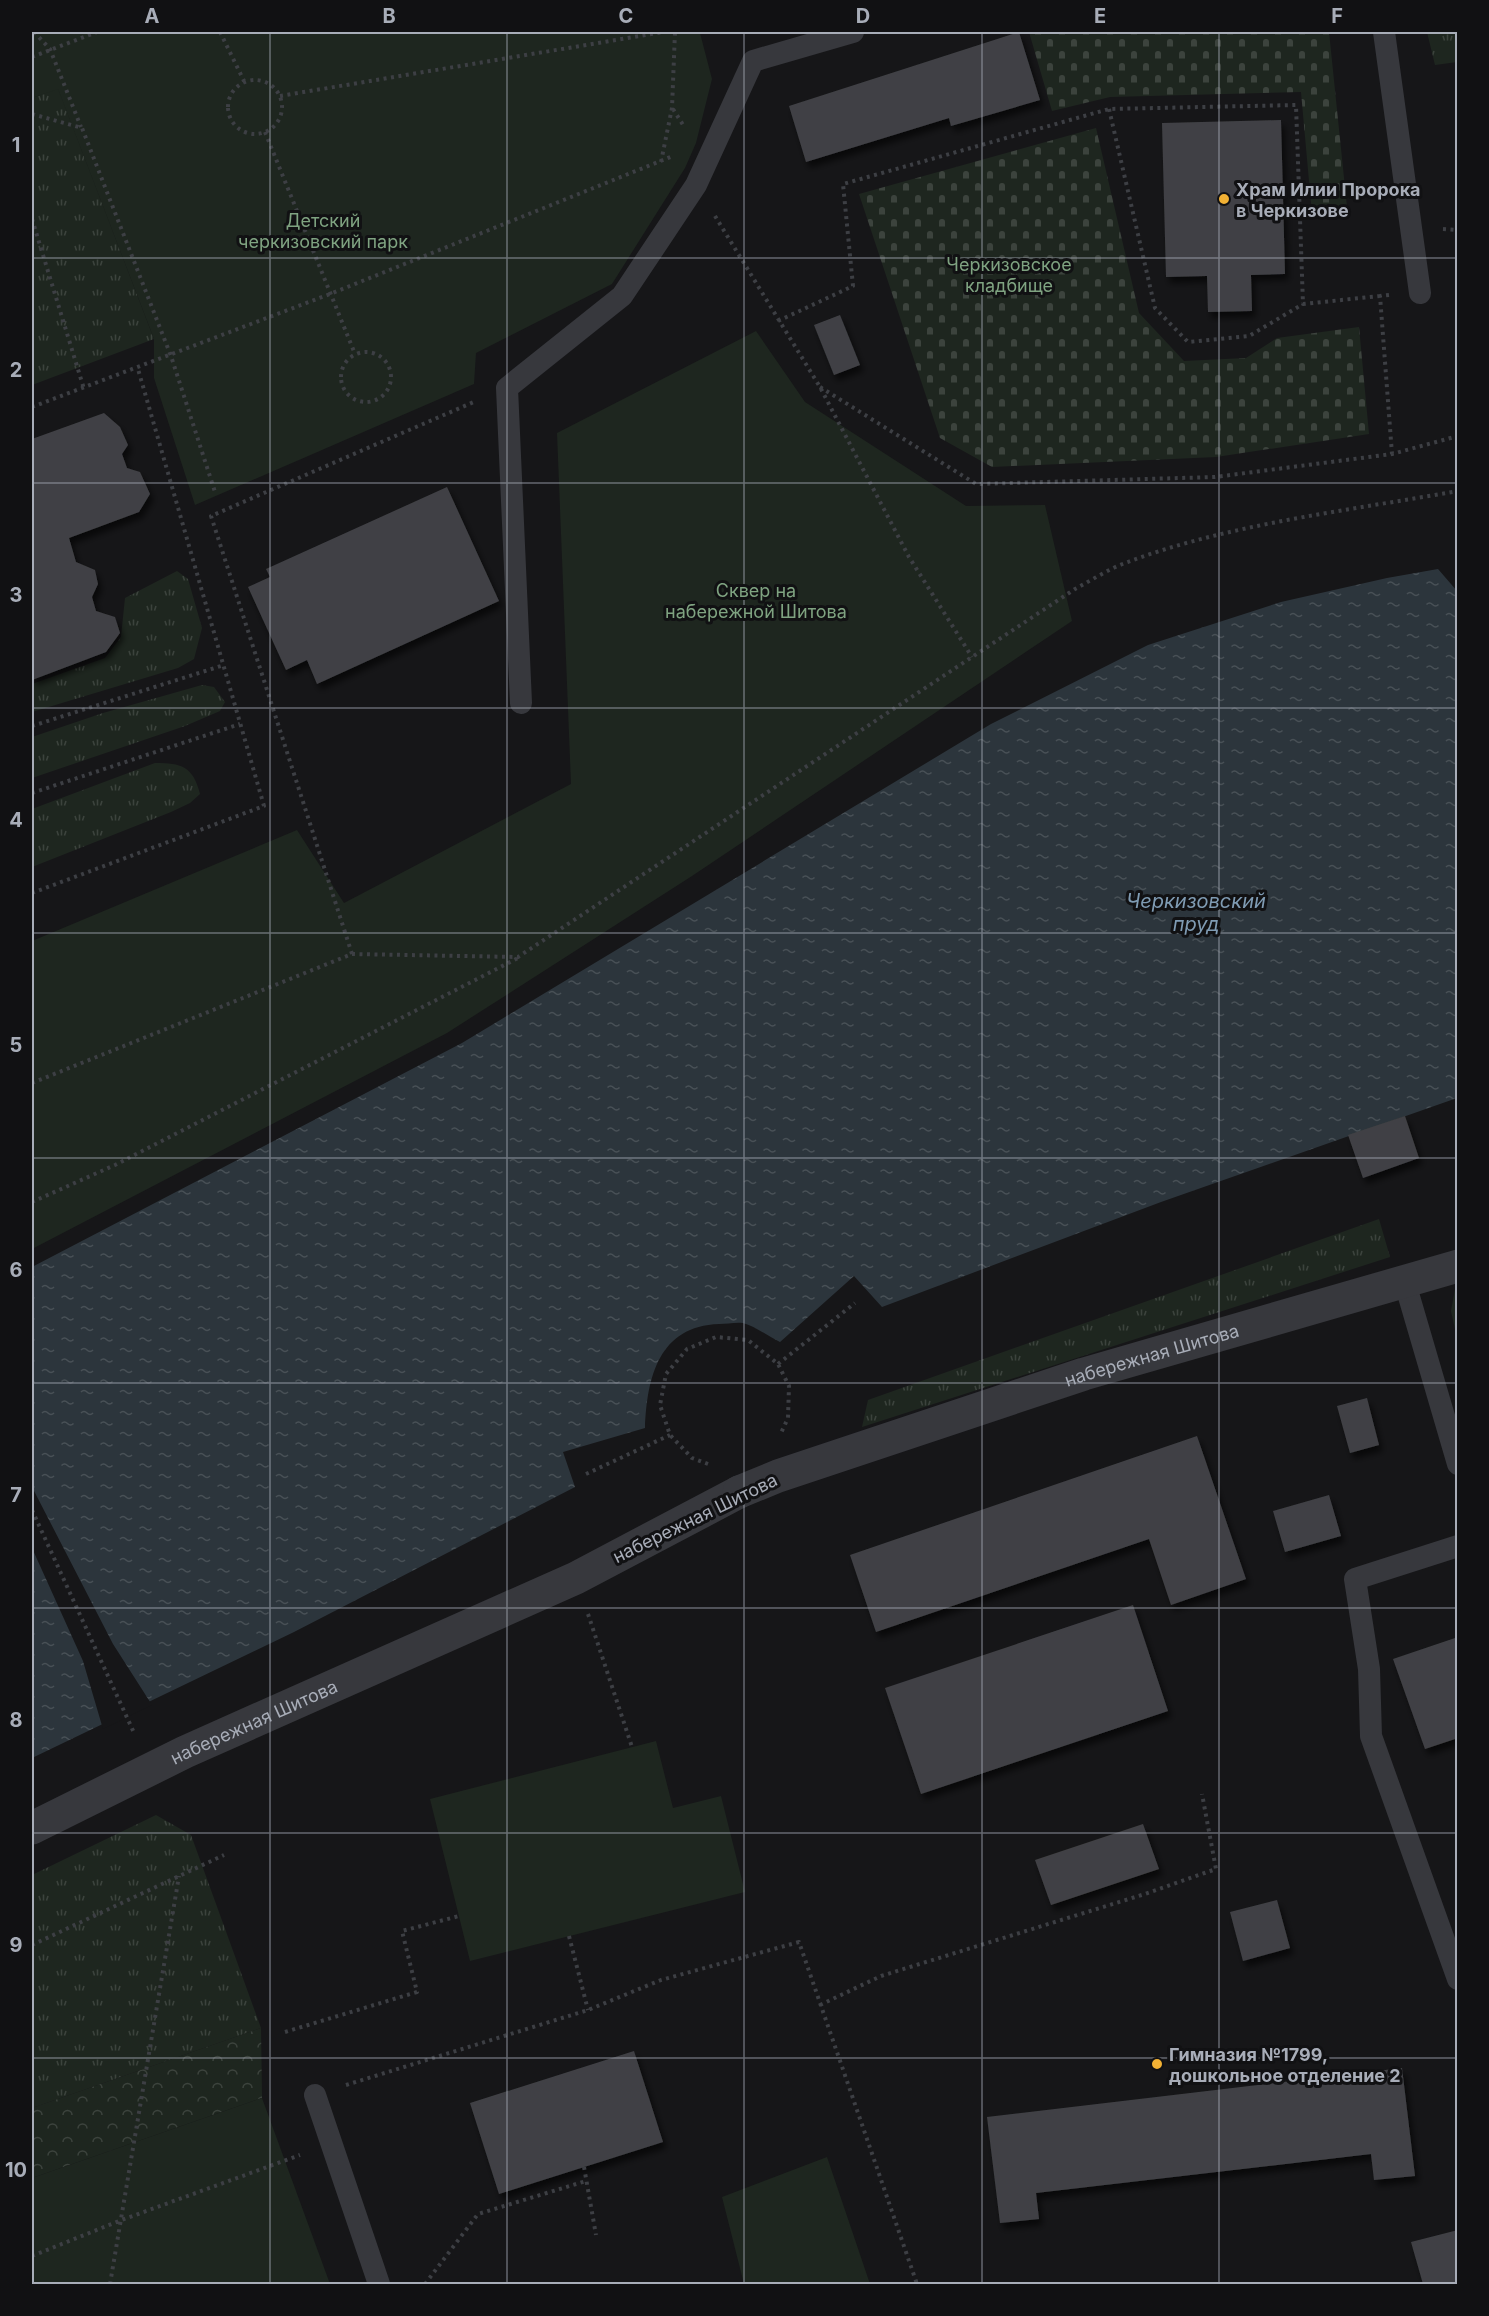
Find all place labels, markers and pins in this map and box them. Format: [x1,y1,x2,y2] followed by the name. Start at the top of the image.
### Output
[1236,179,1421,221] place label: Храм Илии Пророка в Черкизове
[1217,192,1231,206] marker: Храм Илии Пророка в Черкизове
[1169,2044,1401,2086] place label: Гимназия №1799, дошкольное отделение 2
[1150,2057,1164,2071] marker: Гимназия №1799, дошкольное отделение 2

